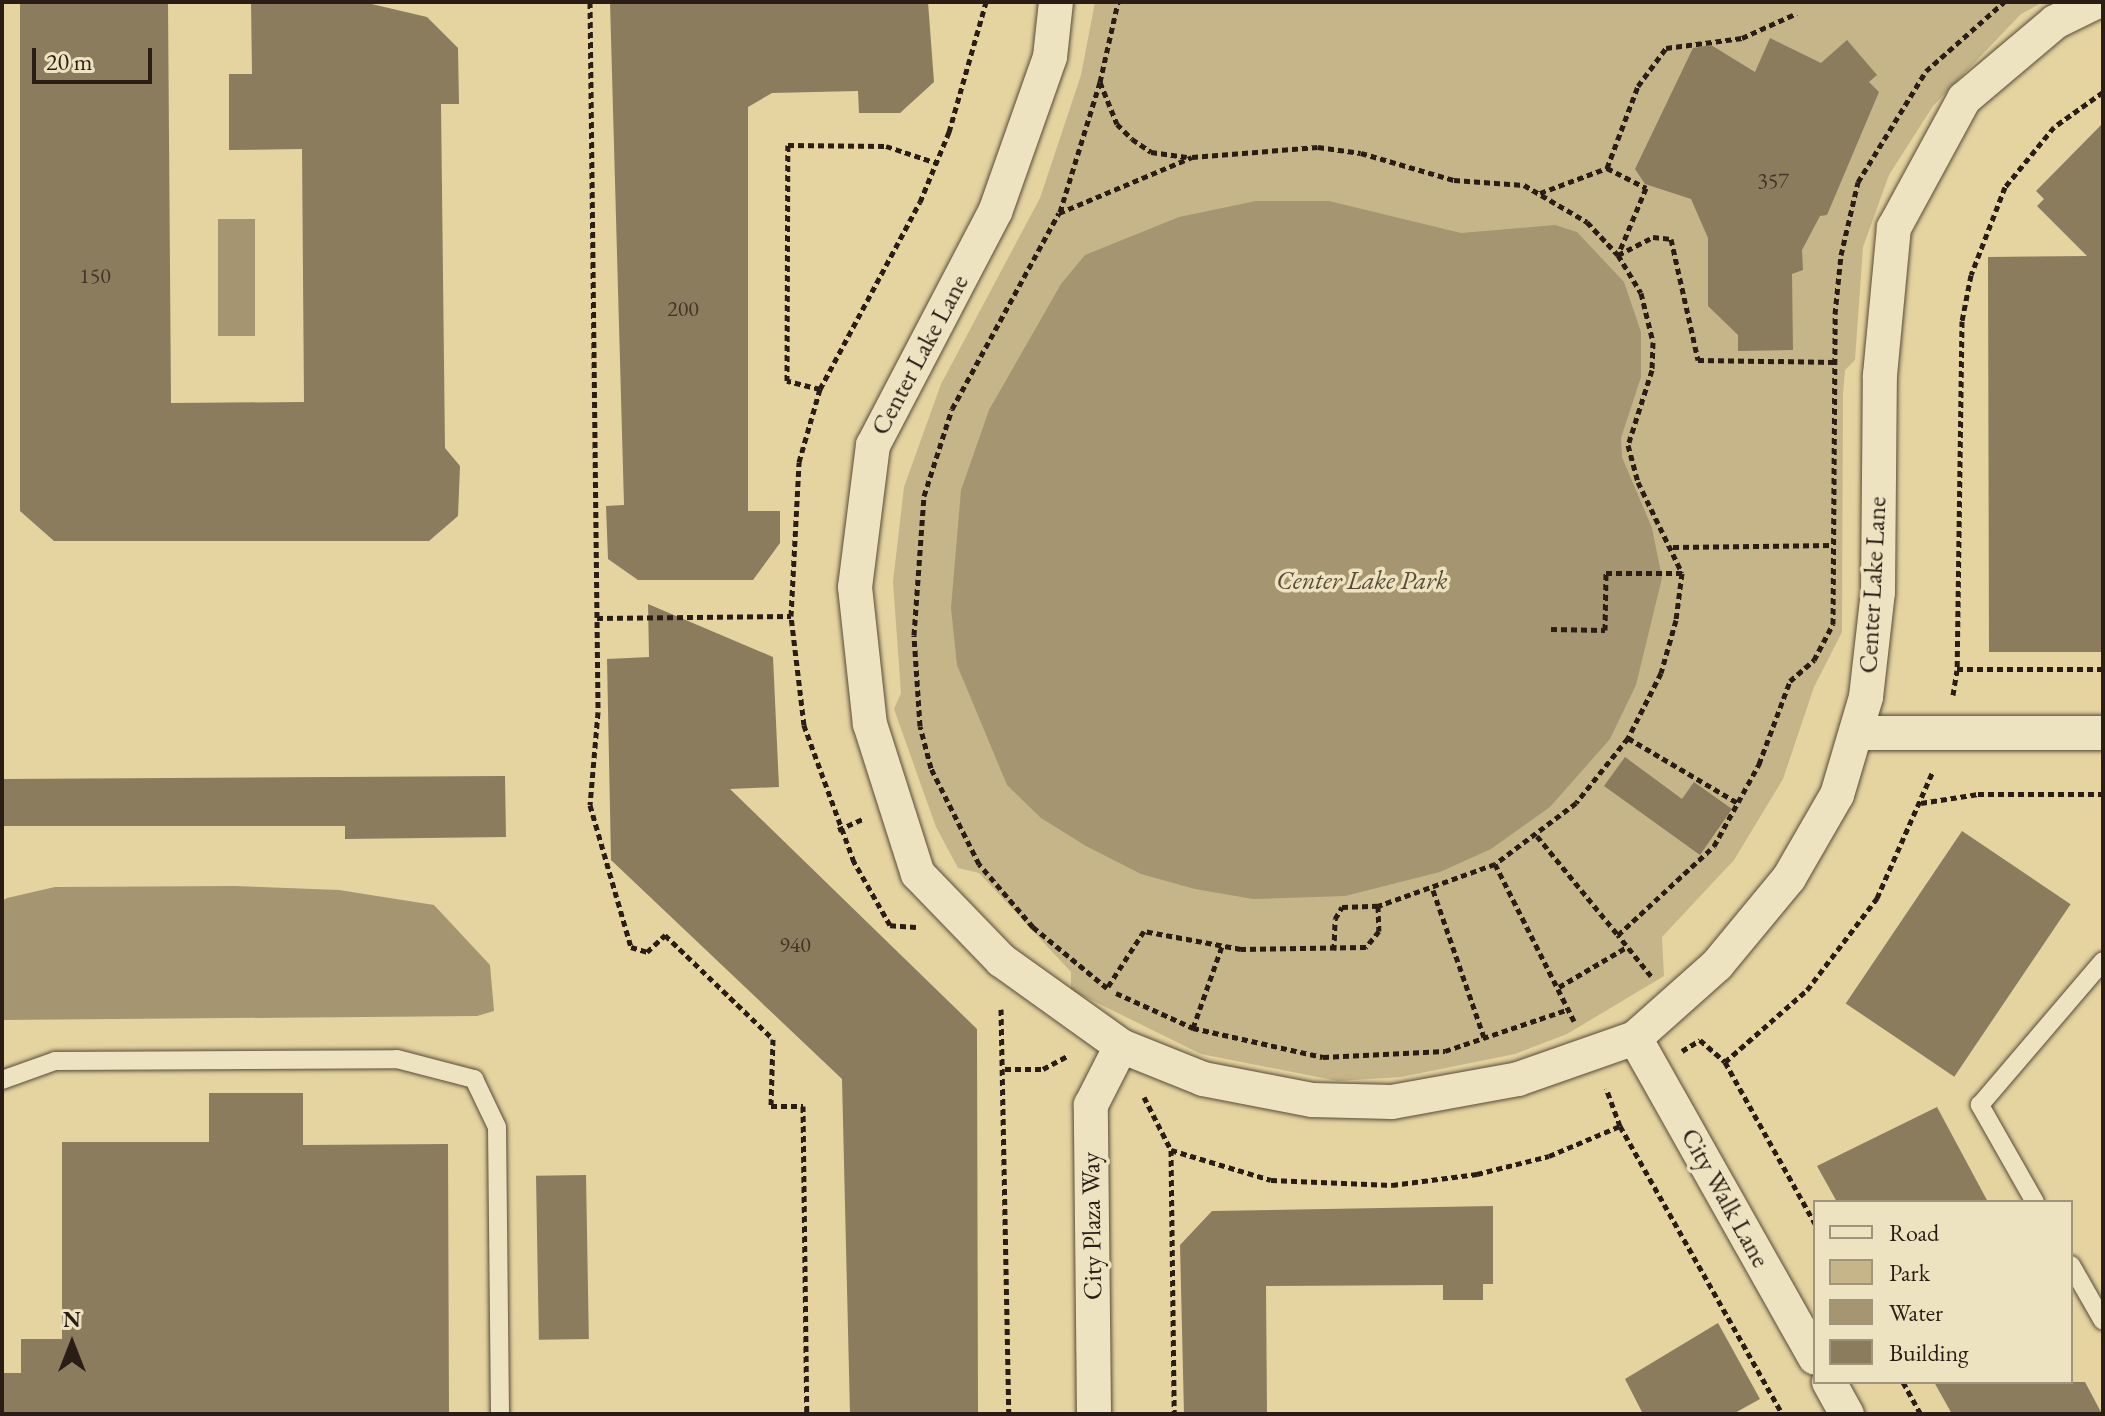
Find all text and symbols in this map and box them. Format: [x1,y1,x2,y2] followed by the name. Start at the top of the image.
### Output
[36,32,156,82] scale bar
[46,46,93,77] text: 20 m
[1757,168,1789,194] house number: 357
[79,263,111,289] house number: 150
[865,270,975,440] street label: Center Lake Lane
[667,296,699,322] house number: 200
[1853,496,1893,674] street label: Center Lake Lane
[1276,565,1448,597] park label: Center Lake Park
[779,932,811,958] house number: 940
[1674,1123,1776,1273] street label: City Walk Lane
[1075,1152,1109,1300] street label: City Plaza Way
[1813,1200,2073,1384] legend
[1889,1217,1939,1248] text: Road
[1889,1257,1930,1288] text: Park
[1889,1297,1943,1328] text: Water
[32,1304,112,1384] north arrow
[63,1305,81,1334] text: N
[1889,1337,1969,1368] text: Building

